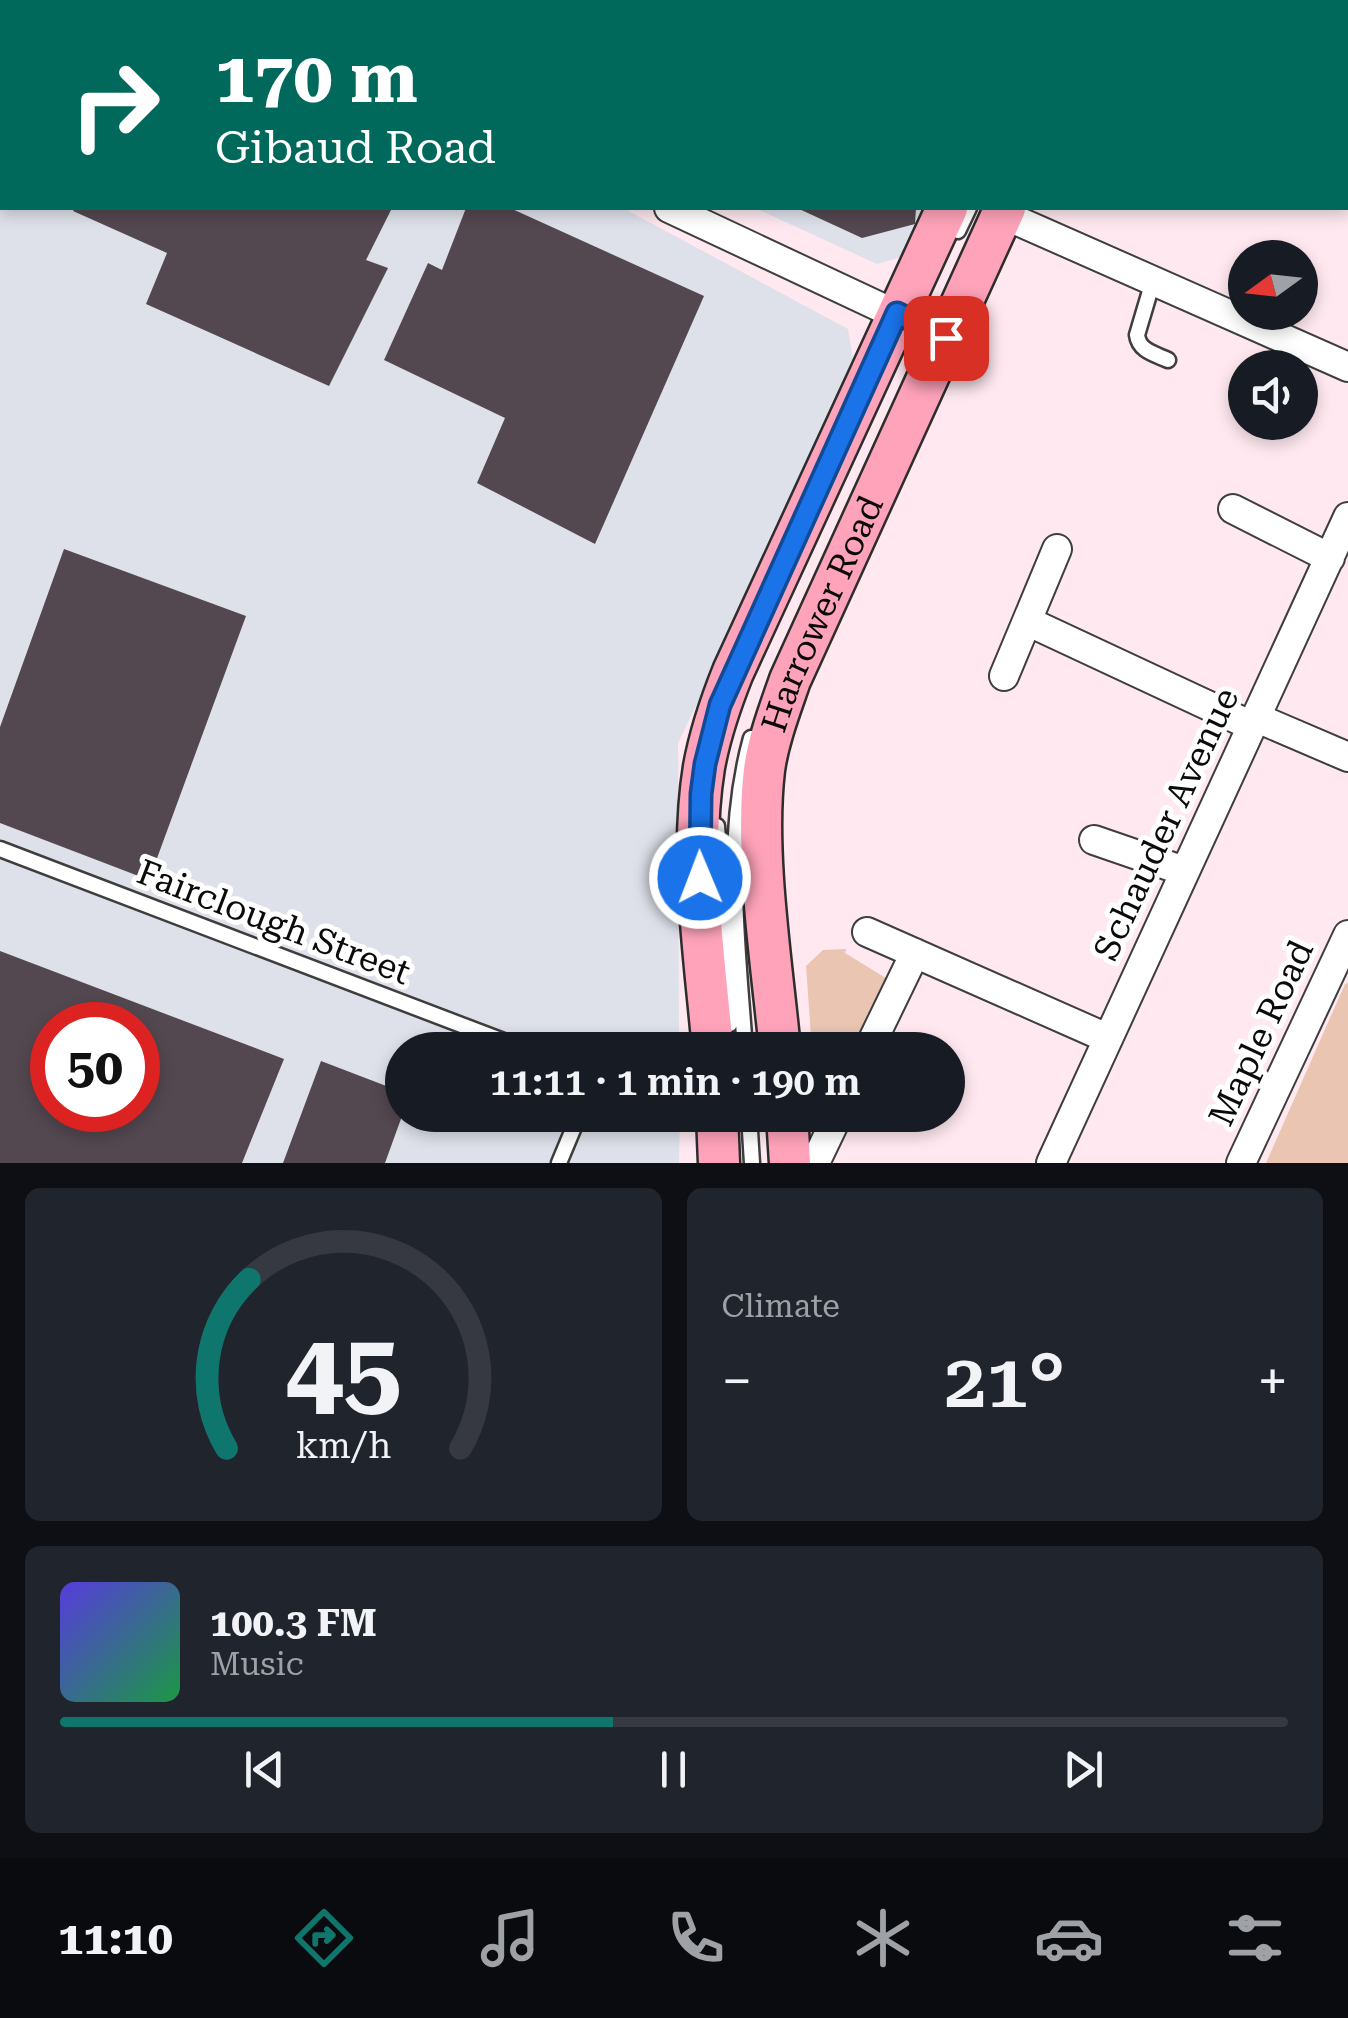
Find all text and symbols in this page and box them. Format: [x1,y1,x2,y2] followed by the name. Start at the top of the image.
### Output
[215,37,418,119] text: 170 m
[50,40,180,170] icon: right
[215,121,496,174] text: Gibaud Road
[1228,240,1318,330] north arrow
[1228,240,1318,440] map controls
[904,296,989,381] pin
[919,311,974,366] icon: arrive
[1228,350,1318,440] button: sound
[754,490,892,737] street label: Harrower Road
[1085,682,1247,967] street label: Schauder Avenue
[648,826,752,930] position arrow
[132,852,416,993] street label: Fairclough Street
[1201,934,1322,1132] street label: Maple Road
[30,1002,160,1132] speed limit sign: 50
[490,1060,861,1104] text: 11:11 · 1 min · 190 m
[722,1287,840,1325] text: Climate
[285,1310,401,1431] text: 45
[944,1337,1065,1425] text: 21°
[722,1349,752,1413] text: −
[1257,1349,1288,1413] text: +
[295,1425,391,1467] text: km/h
[210,1601,377,1645] text: 100.3 FM
[210,1645,304,1683] text: Music
[237,1742,292,1797] icon: previous
[646,1742,701,1797] icon: pause
[1056,1742,1111,1797] icon: next
[289,1903,359,1973] icon: directions
[475,1903,545,1973] icon: music
[661,1903,731,1973] icon: phone
[848,1903,918,1973] icon: climate
[1034,1903,1104,1973] icon: car
[1220,1903,1290,1973] icon: filters
[58,1912,173,1965] text: 11:10

